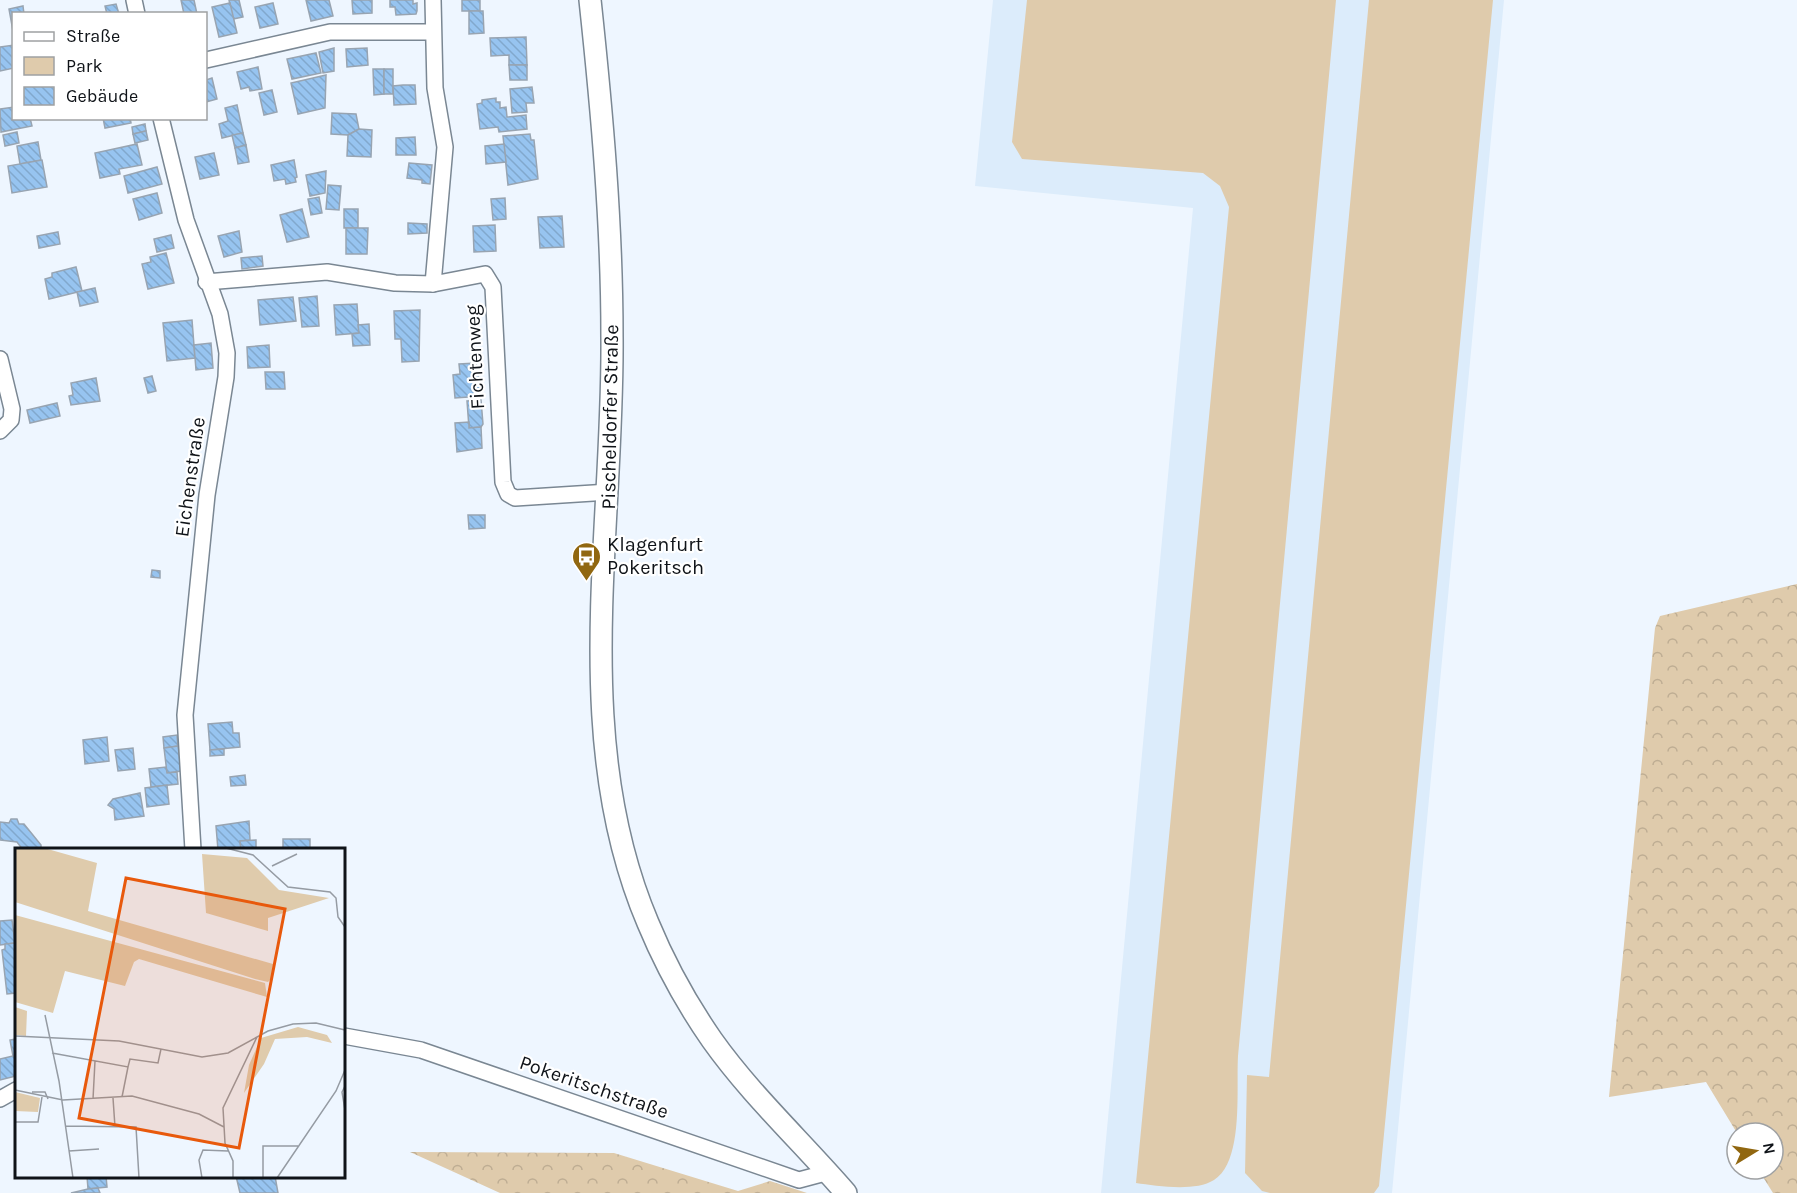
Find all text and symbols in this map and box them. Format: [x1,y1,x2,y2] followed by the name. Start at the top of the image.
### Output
[12,12,207,120] legend
[66,25,120,47] text: Straße
[66,55,103,77] text: Park
[66,85,138,107] text: Gebäude
[461,304,489,410] street label: Fichtenweg
[597,324,623,510] street label: Pischeldorfer Straße
[170,416,210,538] street label: Eichenstraße
[607,533,704,579] place label: Klagenfurt Pokeritsch
[570,540,602,582] bus stop icon: Klagenfurt Pokeritsch
[15,848,345,1178] inset map
[517,1051,671,1123] street label: Pokeritschstraße
[1725,1121,1785,1181] north arrow
[1759,1141,1780,1156] text: N

